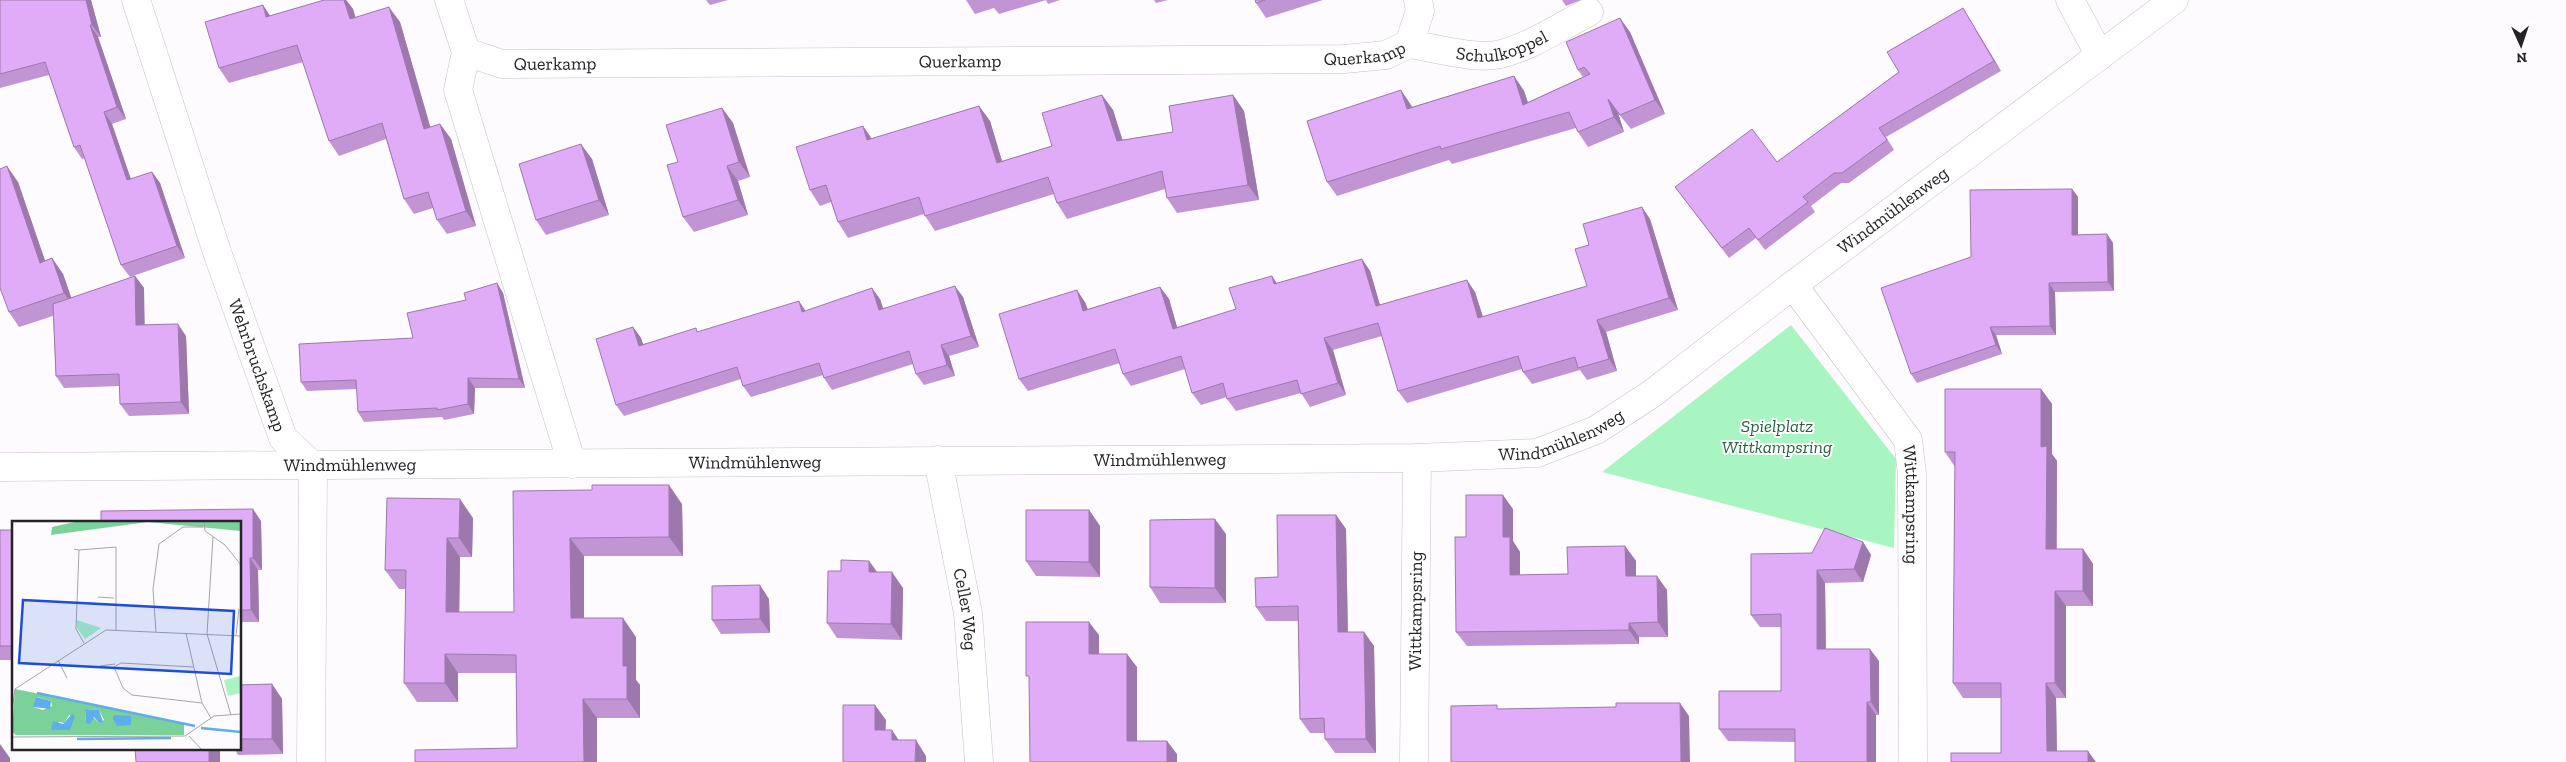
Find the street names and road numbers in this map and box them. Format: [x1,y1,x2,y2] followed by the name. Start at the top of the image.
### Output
[1454,25,1551,67] street label: Schulkoppel
[1324,36,1409,70] street label: Querkamp
[919,50,1002,73] street label: Querkamp
[514,52,597,75] street label: Querkamp
[1833,162,1953,259] street label: Windmühlenweg
[224,296,291,435] street label: Wehrbruchskamp
[1498,404,1628,466] street label: Windmühlenweg
[1898,444,1923,565] street label: Wittkampsring
[1094,448,1227,471] street label: Windmühlenweg
[689,451,822,474] street label: Windmühlenweg
[284,453,417,476] street label: Windmühlenweg
[1404,551,1427,671] street label: Wittkampsring
[948,566,982,652] street label: Celler Weg

